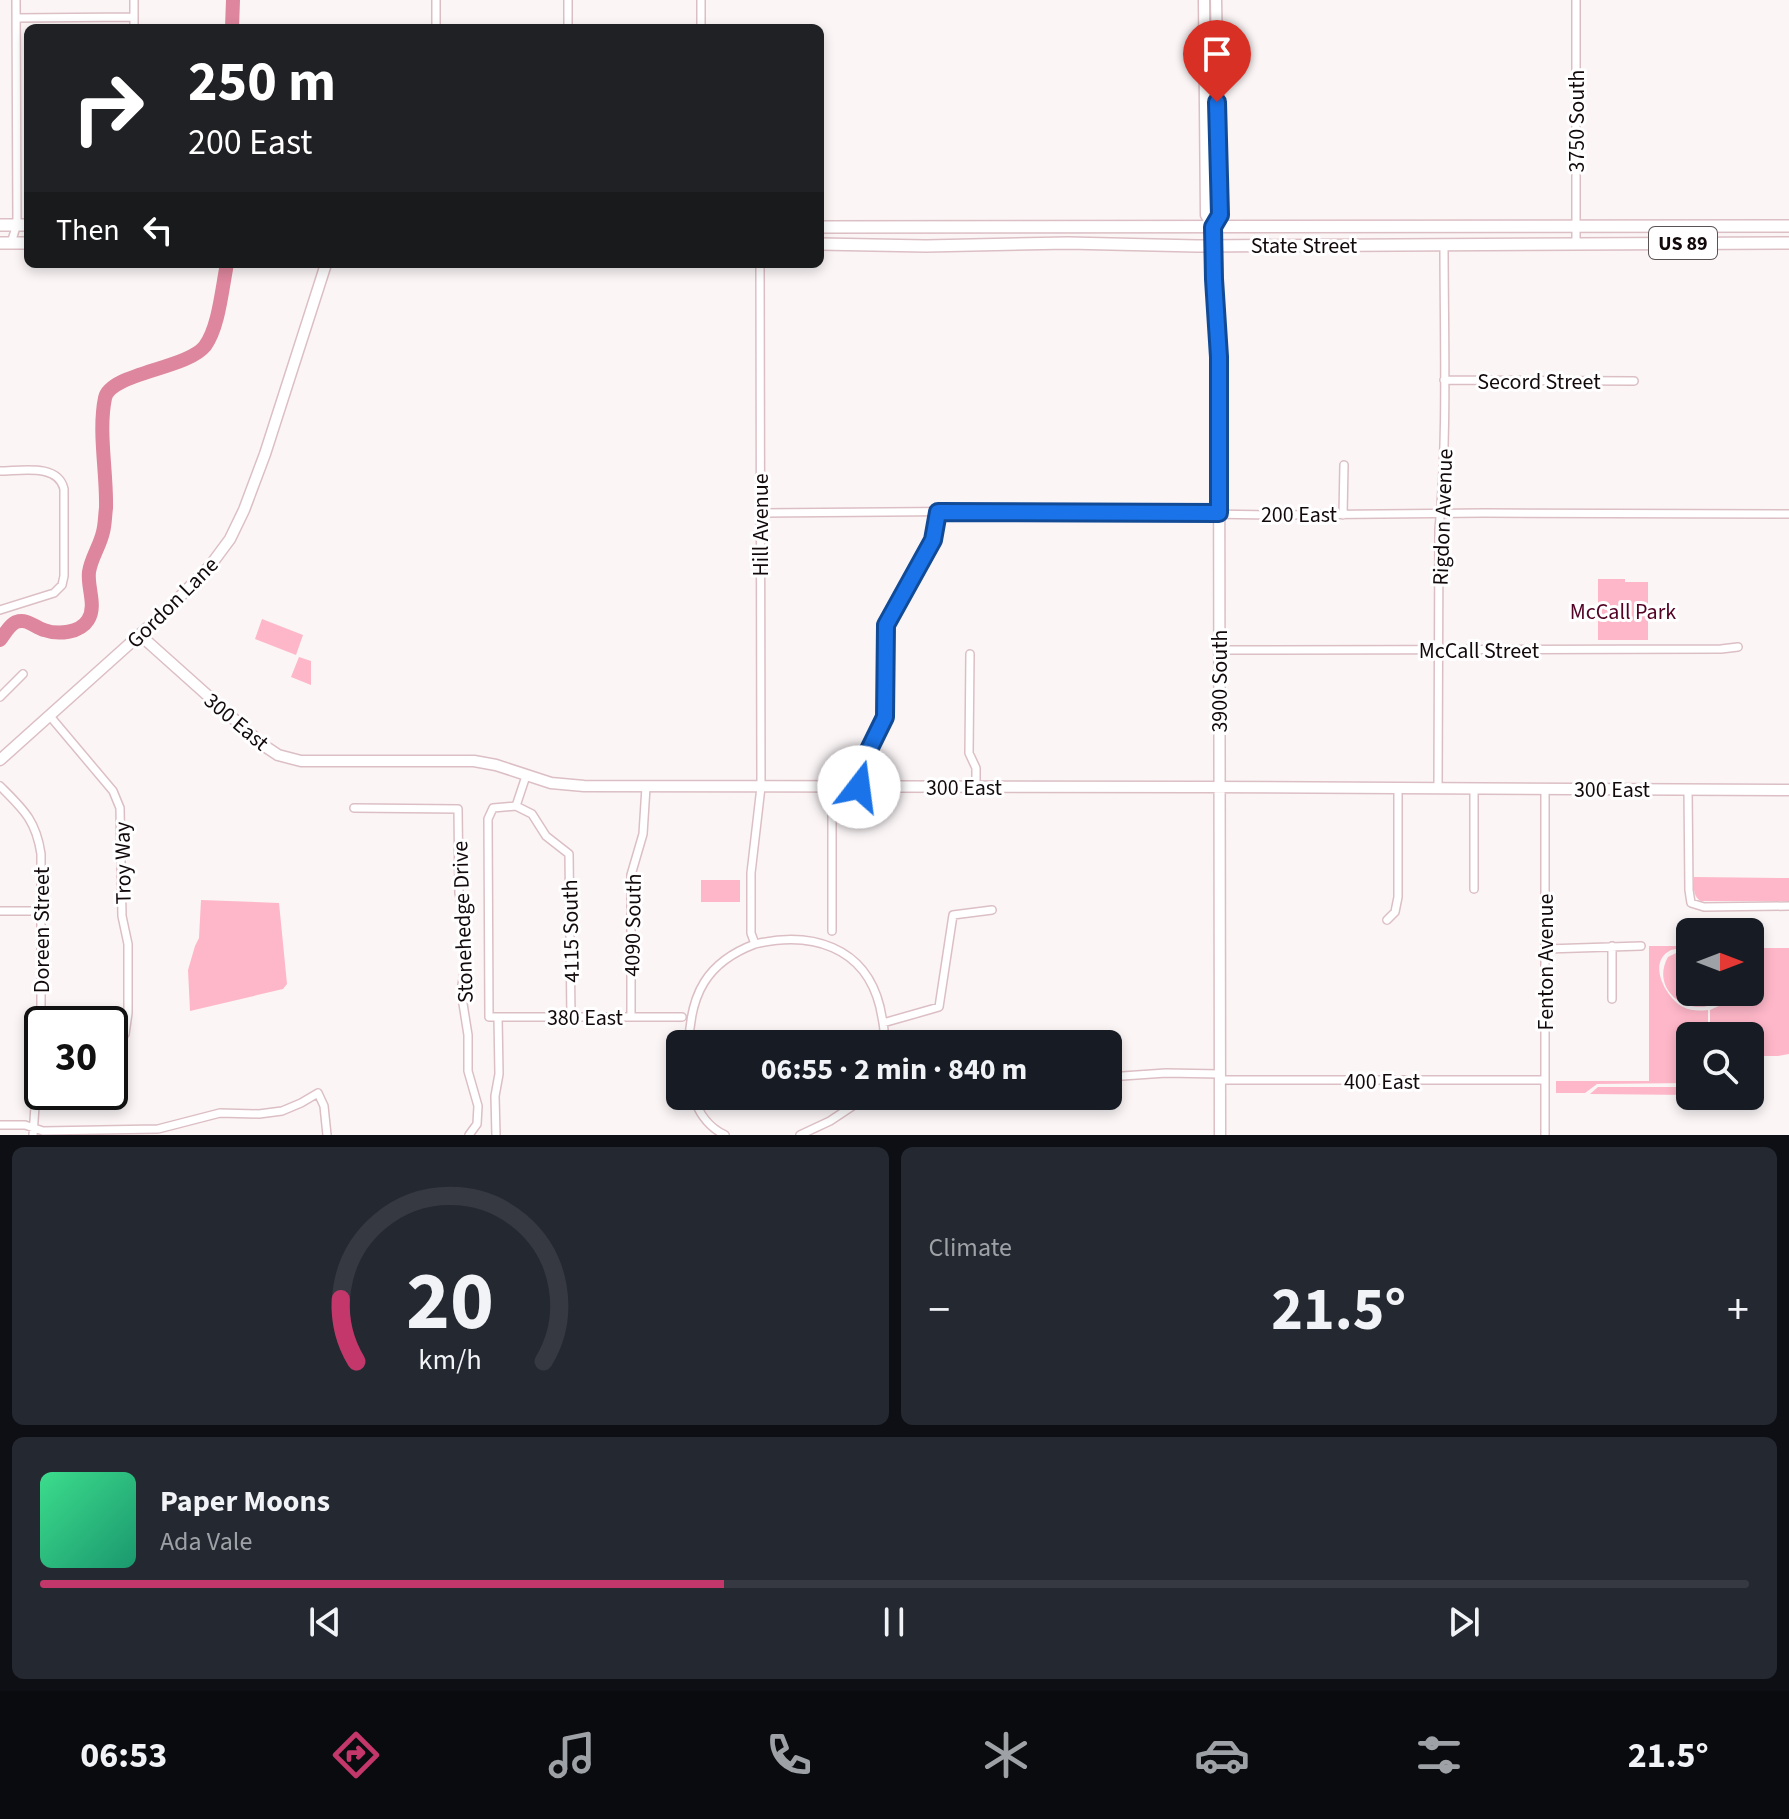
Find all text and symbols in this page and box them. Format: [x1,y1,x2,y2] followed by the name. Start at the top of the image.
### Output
[1183,20,1251,102] pin
[1195,32,1239,76] icon: arrive
[188,43,336,122] text: 250 m
[56,56,160,160] icon: right
[1561,69,1593,173] street label: 3750 South
[188,117,313,168] text: 200 East
[136,208,180,252] icon: left
[56,209,120,252] text: Then
[1649,227,1717,259] road number: US 89
[1251,230,1358,262] street label: State Street
[1477,366,1601,398] street label: Secord Street
[1425,448,1461,586] street label: Rigdon Avenue
[745,473,777,577] street label: Hill Avenue
[1261,499,1338,531] street label: 200 East
[120,550,226,656] street label: Gordon Lane
[1570,596,1676,628] park label: McCall Park
[1204,629,1236,733] street label: 3900 South
[1419,635,1540,667] street label: McCall Street
[197,685,276,759] street label: 300 East
[817,745,901,829] position arrow
[926,772,1003,804] street label: 300 East
[1574,774,1651,806] street label: 300 East
[106,820,140,905] street label: Troy Way
[444,840,482,1004] street label: Stonehedge Drive
[26,866,58,993] street label: Doreen Street
[616,873,650,977] street label: 4090 South
[554,879,588,983] street label: 4115 South
[1530,894,1562,1030] street label: Fenton Avenue
[1676,918,1764,1006] north arrow
[1676,918,1764,1110] map controls
[547,1002,624,1034] street label: 380 East
[24,1006,128,1110] speed limit sign: 30
[1676,1022,1764,1110] button: search
[761,1048,1027,1091] text: 06:55 · 2 min · 840 m
[1344,1066,1421,1098] street label: 400 East
[929,1229,1012,1266] text: Climate
[406,1243,494,1361] text: 20
[1271,1268,1406,1353] text: 21.5°
[929,1279,950,1342] text: −
[1727,1279,1749,1342] text: +
[419,1340,482,1380] text: km/h
[160,1480,330,1523] text: Paper Moons
[160,1523,252,1560] text: Ada Vale
[303,1600,347,1644] icon: previous
[872,1600,916,1644] icon: pause
[1442,1600,1486,1644] icon: next
[328,1727,384,1783] icon: directions
[544,1727,600,1783] icon: music
[761,1727,817,1783] icon: phone
[978,1727,1034,1783] icon: climate
[1194,1727,1250,1783] icon: car
[1411,1727,1467,1783] icon: filters
[80,1730,167,1781] text: 06:53
[1628,1730,1709,1781] text: 21.5°

